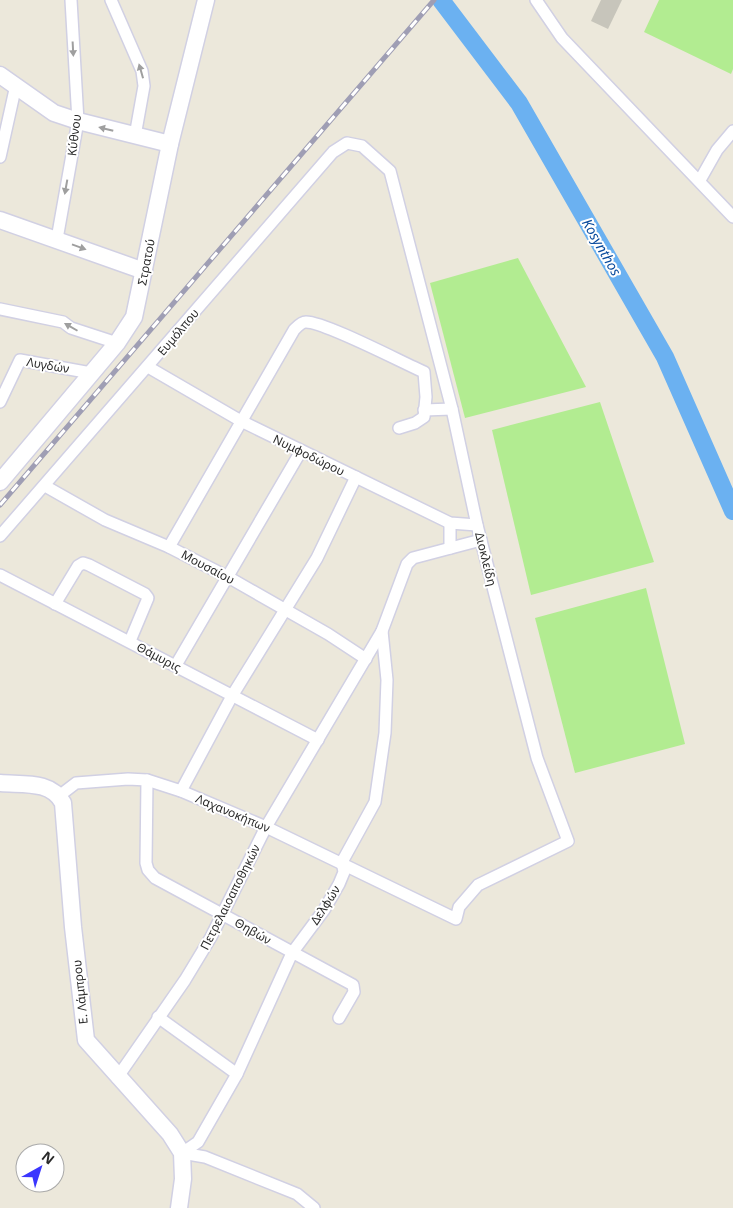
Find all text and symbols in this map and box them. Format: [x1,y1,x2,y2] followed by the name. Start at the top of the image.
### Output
[70,41,78,57] one-way arrow
[136,63,144,78] one-way arrow
[63,113,85,157] street label: Κύθνου
[99,124,114,132] one-way arrow
[62,179,70,195] one-way arrow
[578,215,626,279] water label: Kosynthos
[133,237,159,287] street label: Στρατού
[72,243,87,251] one-way arrow
[153,305,203,359] street label: Ευμόλπου
[65,322,78,331] one-way arrow
[25,353,71,377] street label: Λυγδών
[270,430,348,480] street label: Νυμφοδώρου
[471,530,501,588] street label: Διοκλείδη
[178,546,238,588] street label: Μουσαίου
[134,638,184,676] street label: Θάμυρις
[193,790,273,836] street label: Λαχανοκήπων
[196,841,264,953] street label: Πετρελαιοαποθηκών
[306,882,344,928] street label: Δελφών
[232,914,274,948] street label: Θηβών
[68,959,92,1025] street label: Ε. Λάμπρου
[15,1143,65,1193] north arrow
[38,1147,59,1168] text: N

